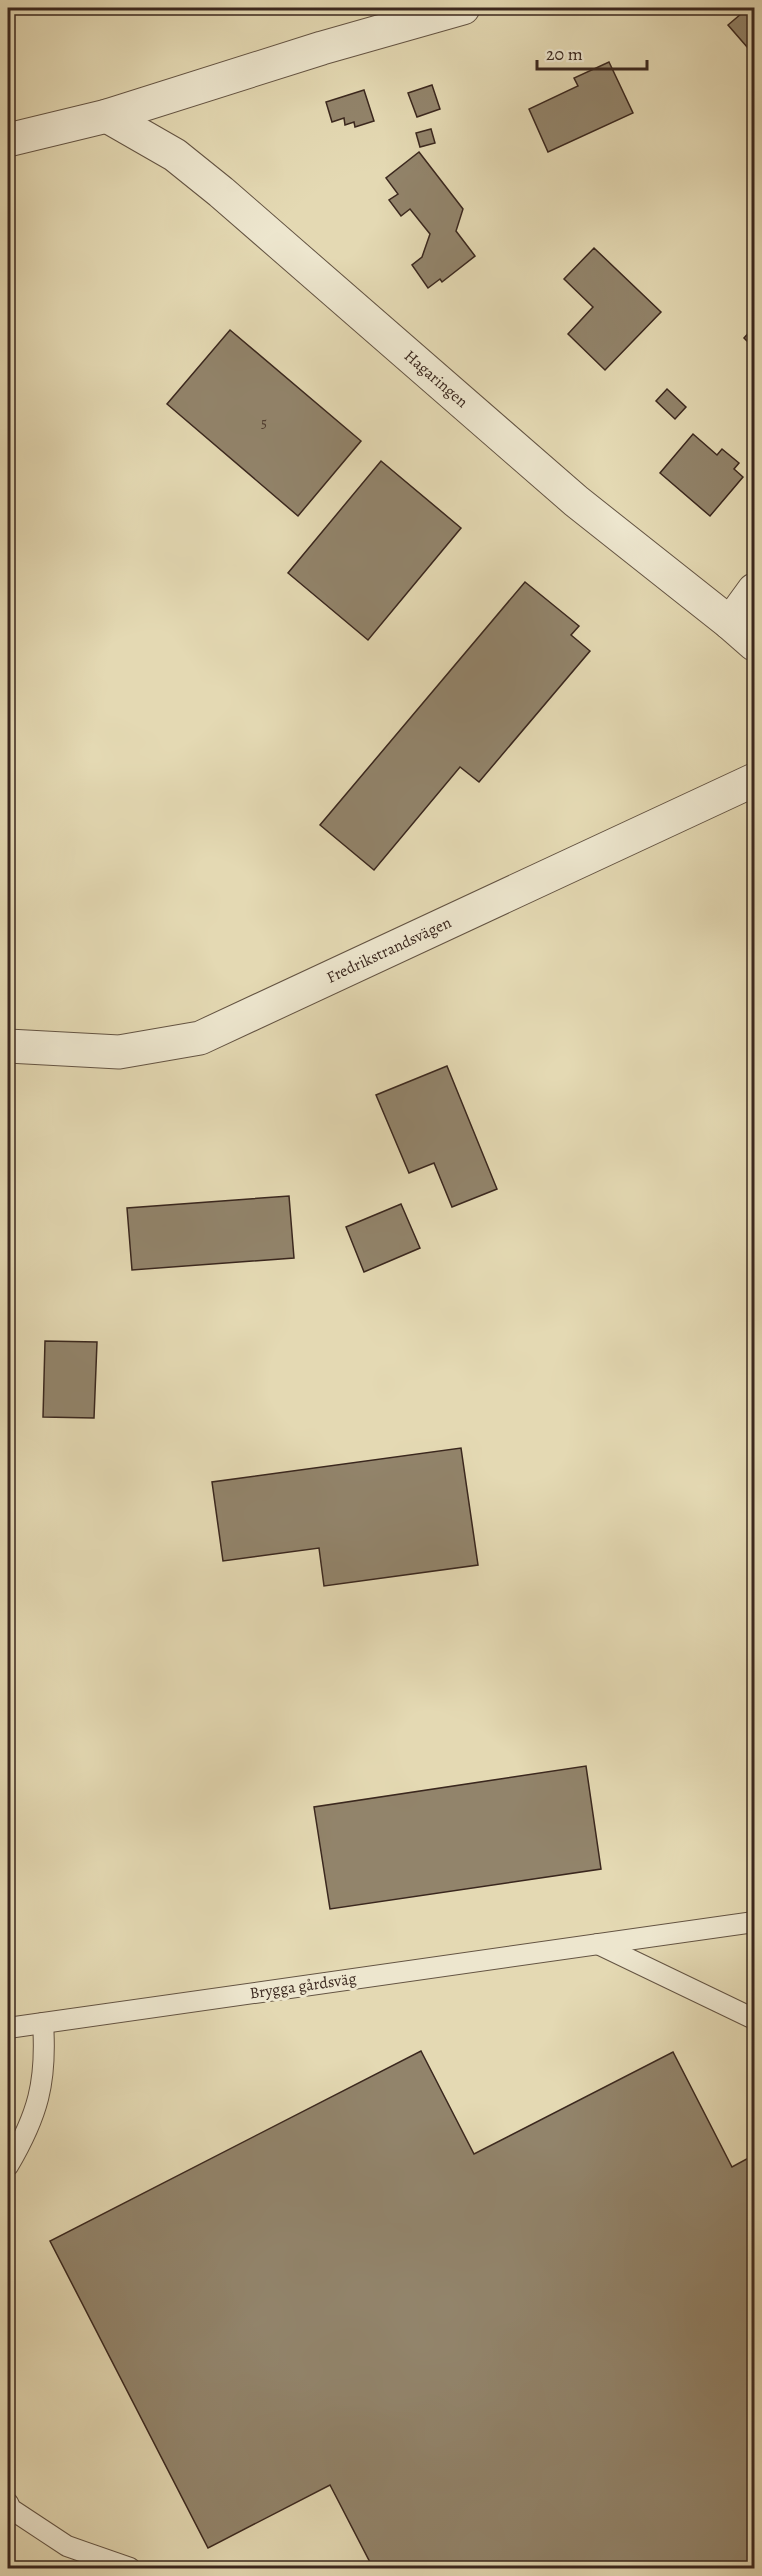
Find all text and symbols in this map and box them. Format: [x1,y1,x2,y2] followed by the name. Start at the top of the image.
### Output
[537,33,646,71] scale bar
[546,42,583,66] text: 20 m
[399,345,473,413] street label: Hagaringen
[261,414,267,433] house number: 5
[323,911,455,989] street label: Fredrikstrandsvägen
[248,1968,358,2004] street label: Brygga gårdsväg

